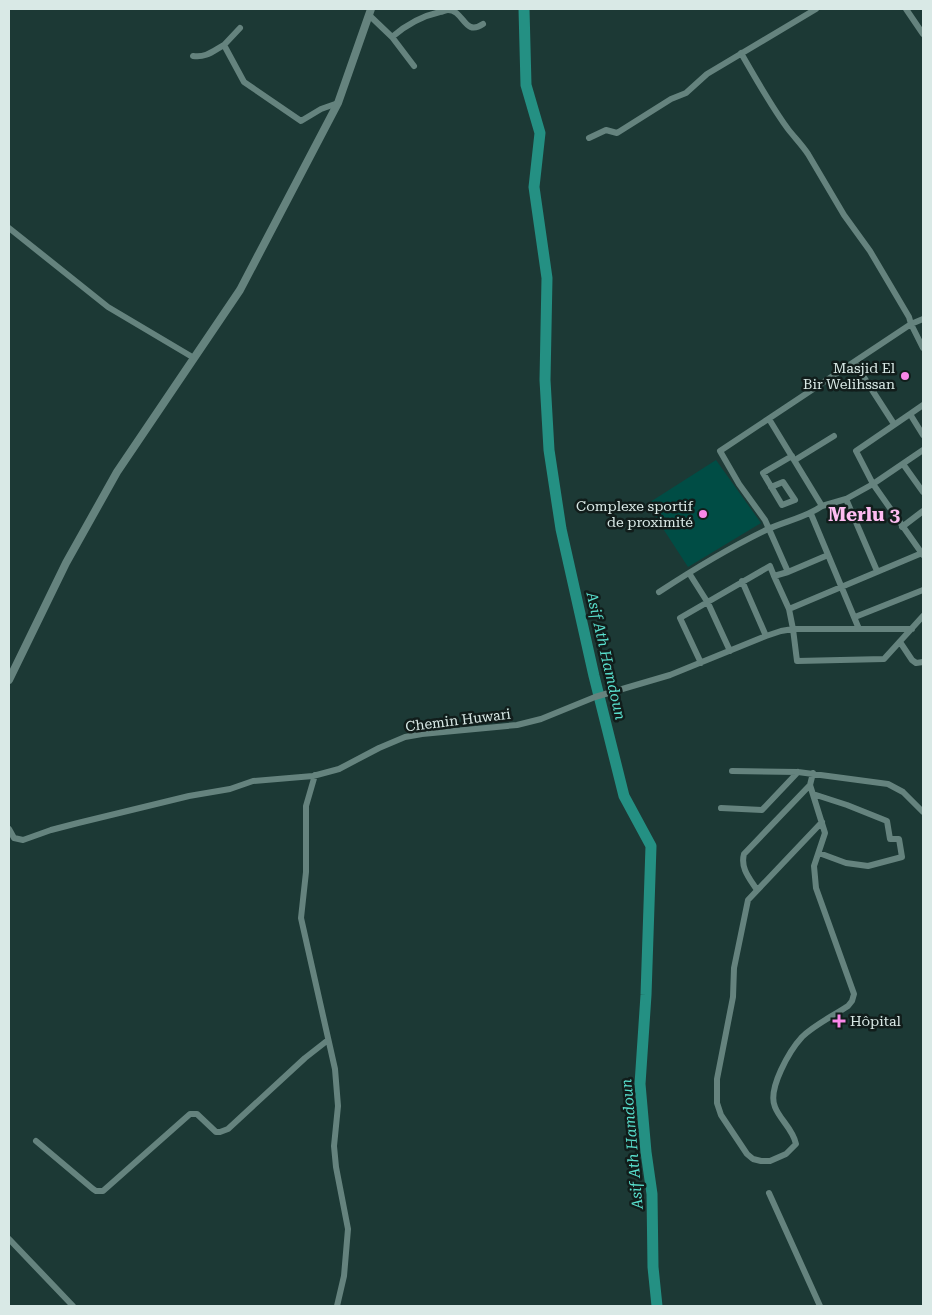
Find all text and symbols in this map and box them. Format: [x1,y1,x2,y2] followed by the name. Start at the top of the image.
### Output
[803,360,896,392] place label: Masjid El Bir Welihssan
[899,370,911,382] marker: Masjid El Bir Welihssan
[576,498,694,530] place label: Complexe sportif de proximité
[828,503,900,526] district label: Merlu 3
[697,508,709,520] marker: Complexe sportif de proximité
[582,589,629,722] water label: Asif Ath Hamdoun
[404,706,512,734] street label: Chemin Huwari
[850,1013,901,1029] place label: Hôpital
[832,1014,846,1028] marker: Hôpital
[617,1078,647,1211] water label: Asif Ath Hamdoun

